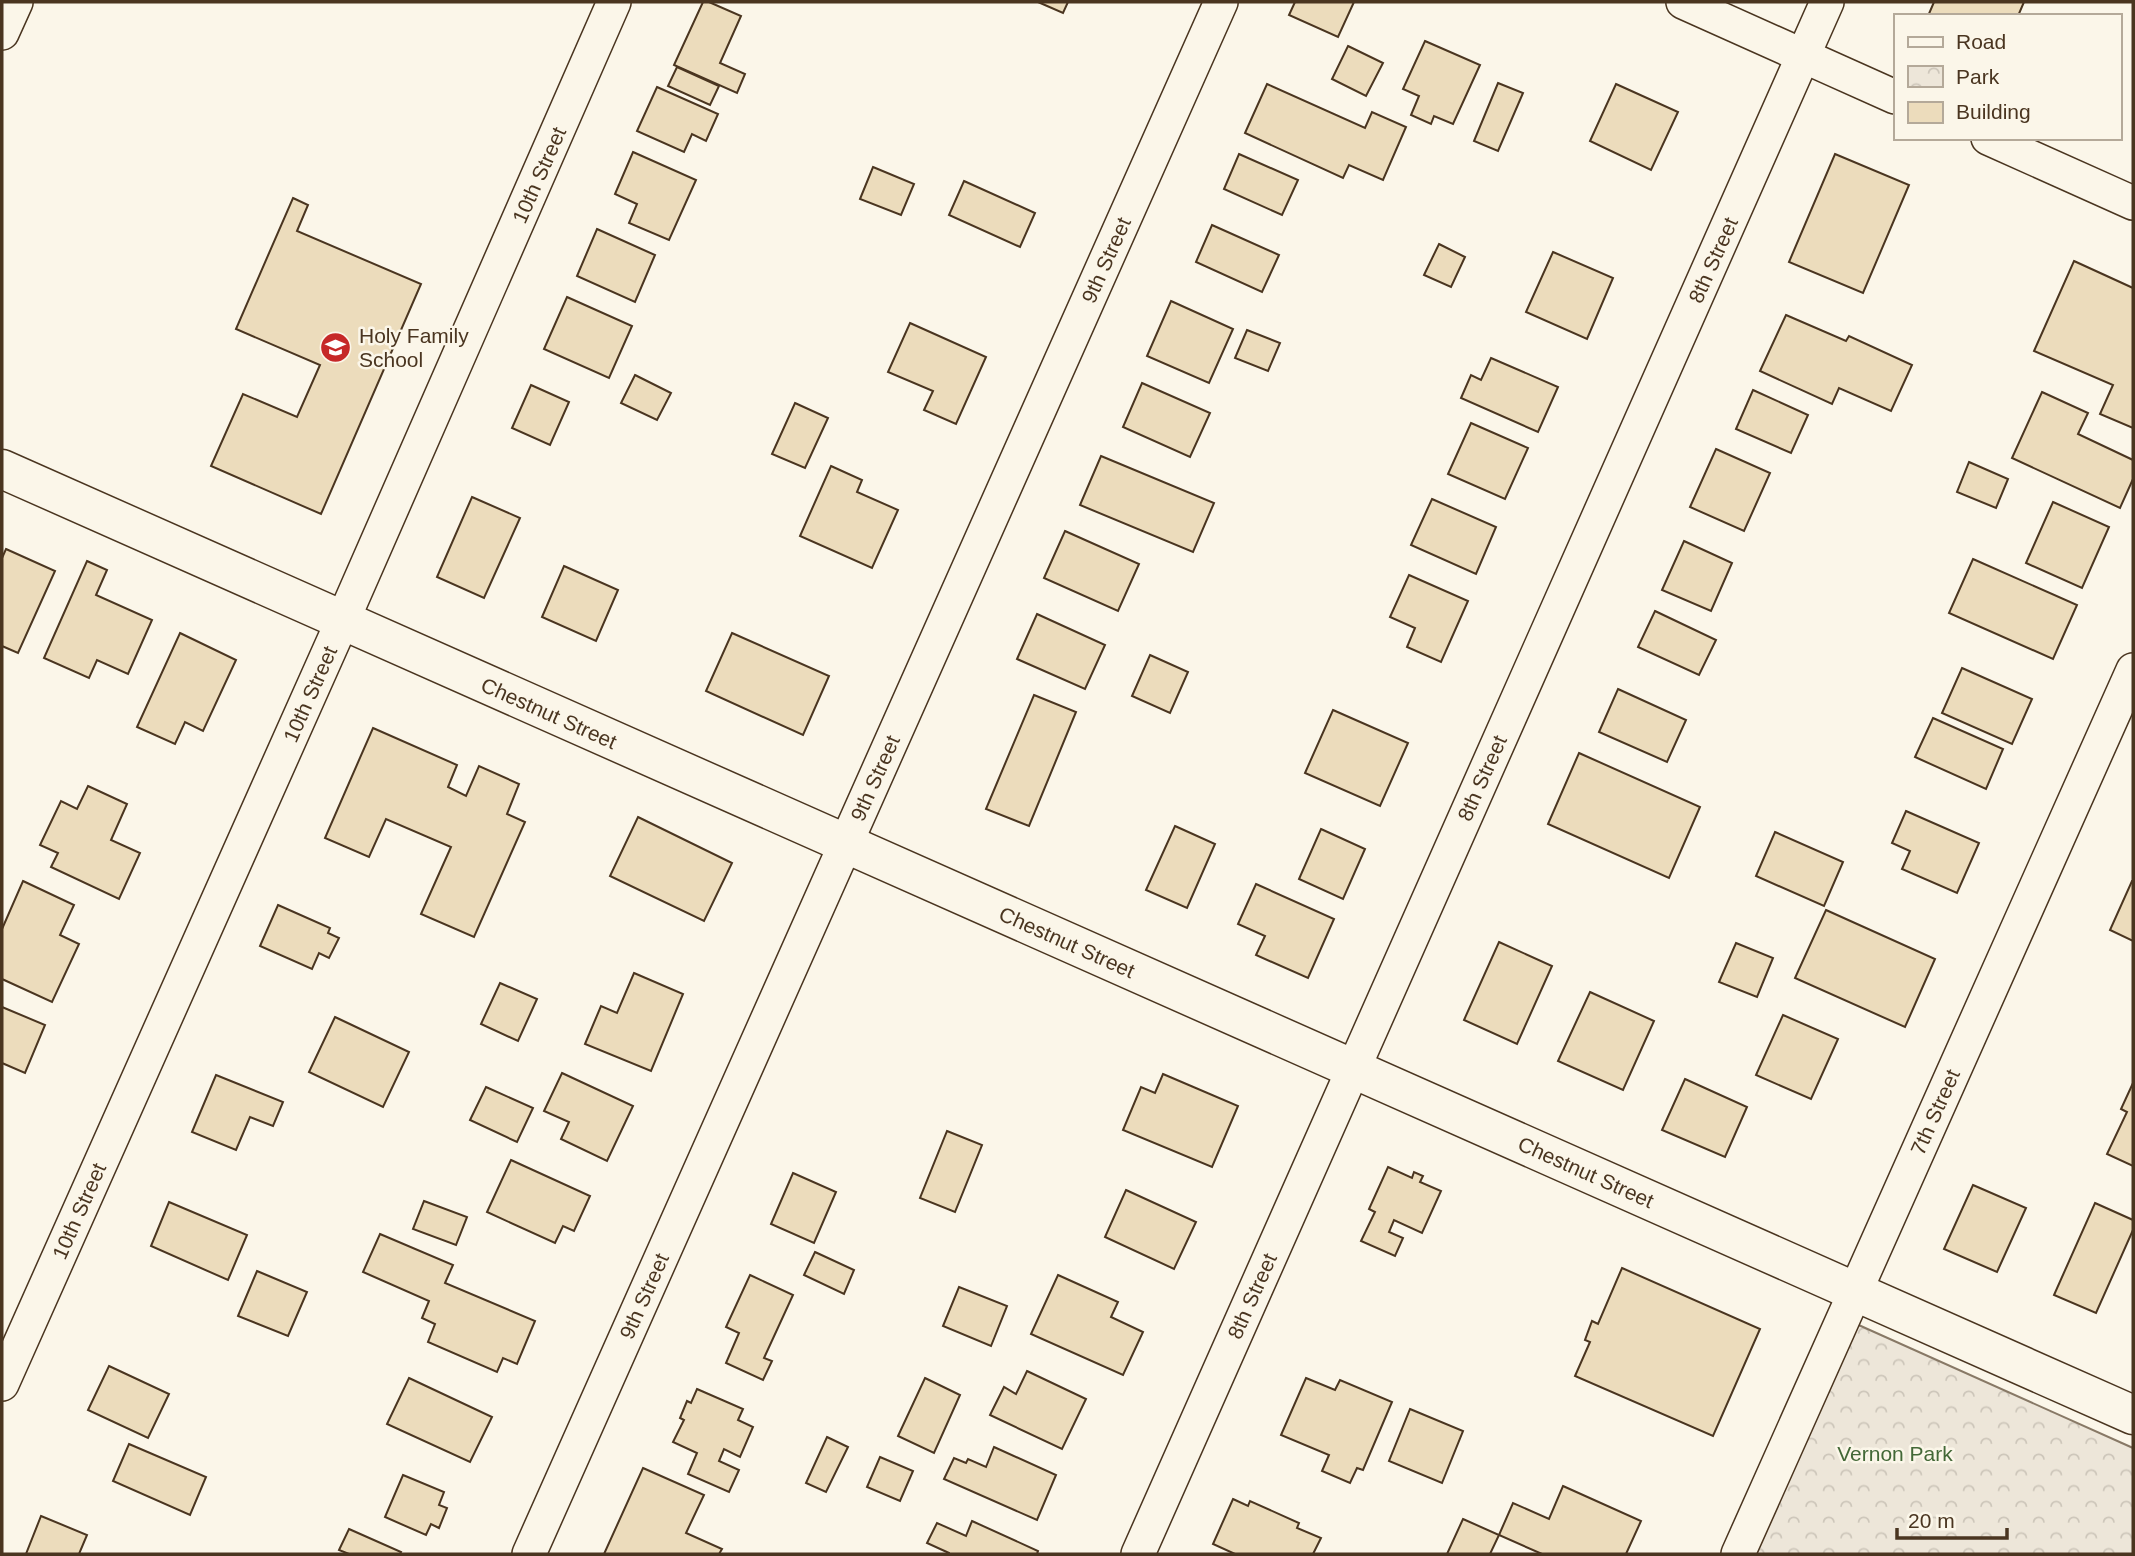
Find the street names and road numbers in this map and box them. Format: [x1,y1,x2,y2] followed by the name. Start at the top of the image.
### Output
[508,123,570,227] street label: 10th Street
[1077,214,1135,306] street label: 9th Street
[1684,214,1742,306] street label: 8th Street
[279,642,341,746] street label: 10th Street
[478,673,620,753] street label: Chestnut Street
[846,732,904,824] street label: 9th Street
[1453,732,1511,824] street label: 8th Street
[996,902,1138,982] street label: Chestnut Street
[1906,1066,1964,1158] street label: 7th Street
[1515,1132,1657,1212] street label: Chestnut Street
[48,1159,110,1263] street label: 10th Street
[615,1250,673,1342] street label: 9th Street
[1223,1250,1281,1342] street label: 8th Street

